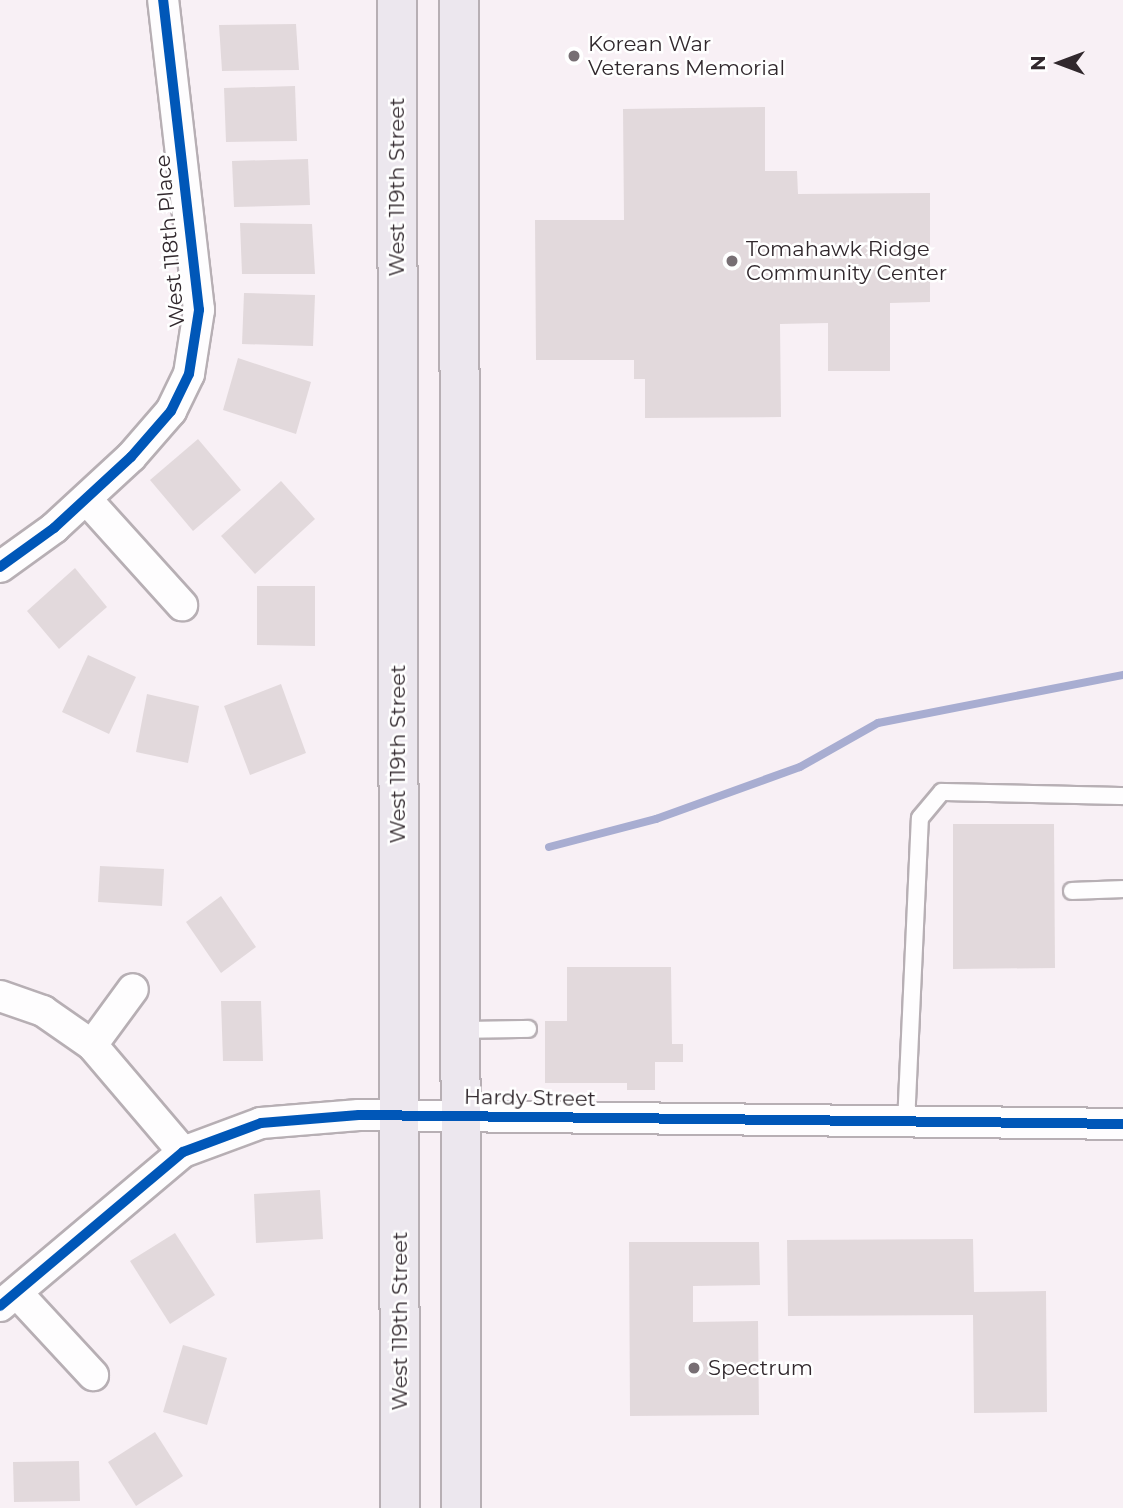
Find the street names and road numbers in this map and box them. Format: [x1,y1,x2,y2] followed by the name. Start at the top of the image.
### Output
[384,97,410,277] street label: West 119th Street
[150,154,190,328] street label: West 118th Place
[385,664,411,844] street label: West 119th Street
[464,1084,596,1112] street label: Hardy Street
[387,1231,413,1411] street label: West 119th Street

